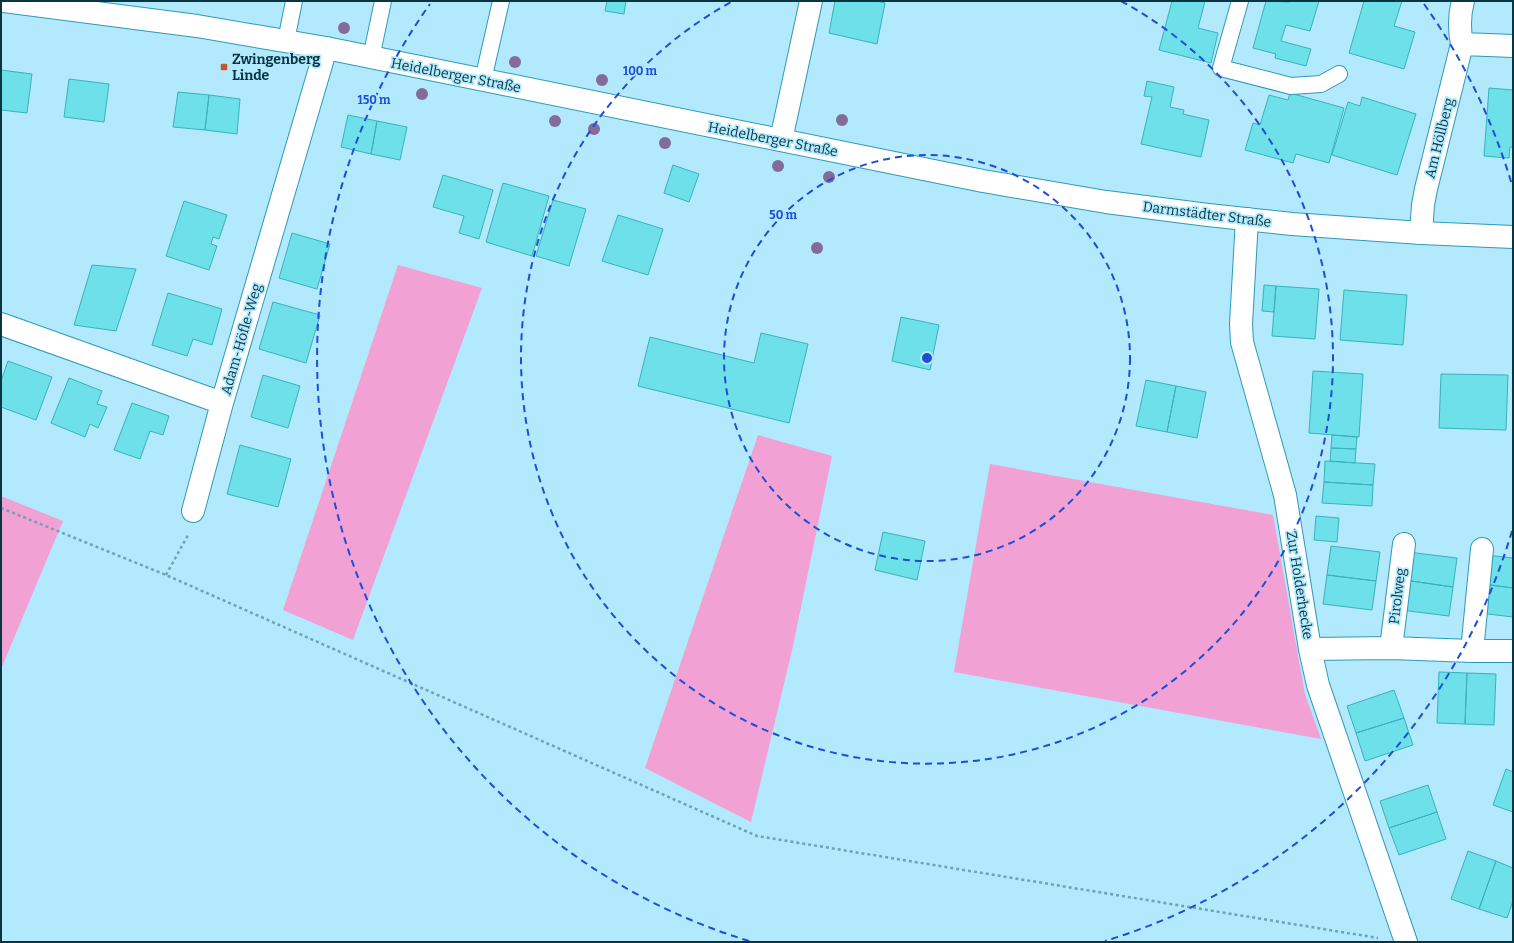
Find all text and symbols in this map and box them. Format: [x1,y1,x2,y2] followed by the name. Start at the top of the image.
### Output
[232,51,320,84] place label: Zwingenberg Linde
[389,55,522,96] street label: Heidelberger Straße
[219,62,229,72] marker: Zwingenberg Linde
[623,64,658,78] text: 100 m
[358,93,391,107] text: 150 m
[1421,96,1458,180] street label: Am Höllberg
[706,119,839,160] street label: Heidelberger Straße
[1142,198,1272,231] street label: Darmstädter Straße
[769,208,797,222] text: 50 m
[217,281,266,397] street label: Adam-Höfle-Weg
[920,351,934,365] centre of rings
[1283,530,1316,640] street label: Zur Holderhecke
[1386,567,1409,625] street label: Pirolweg

